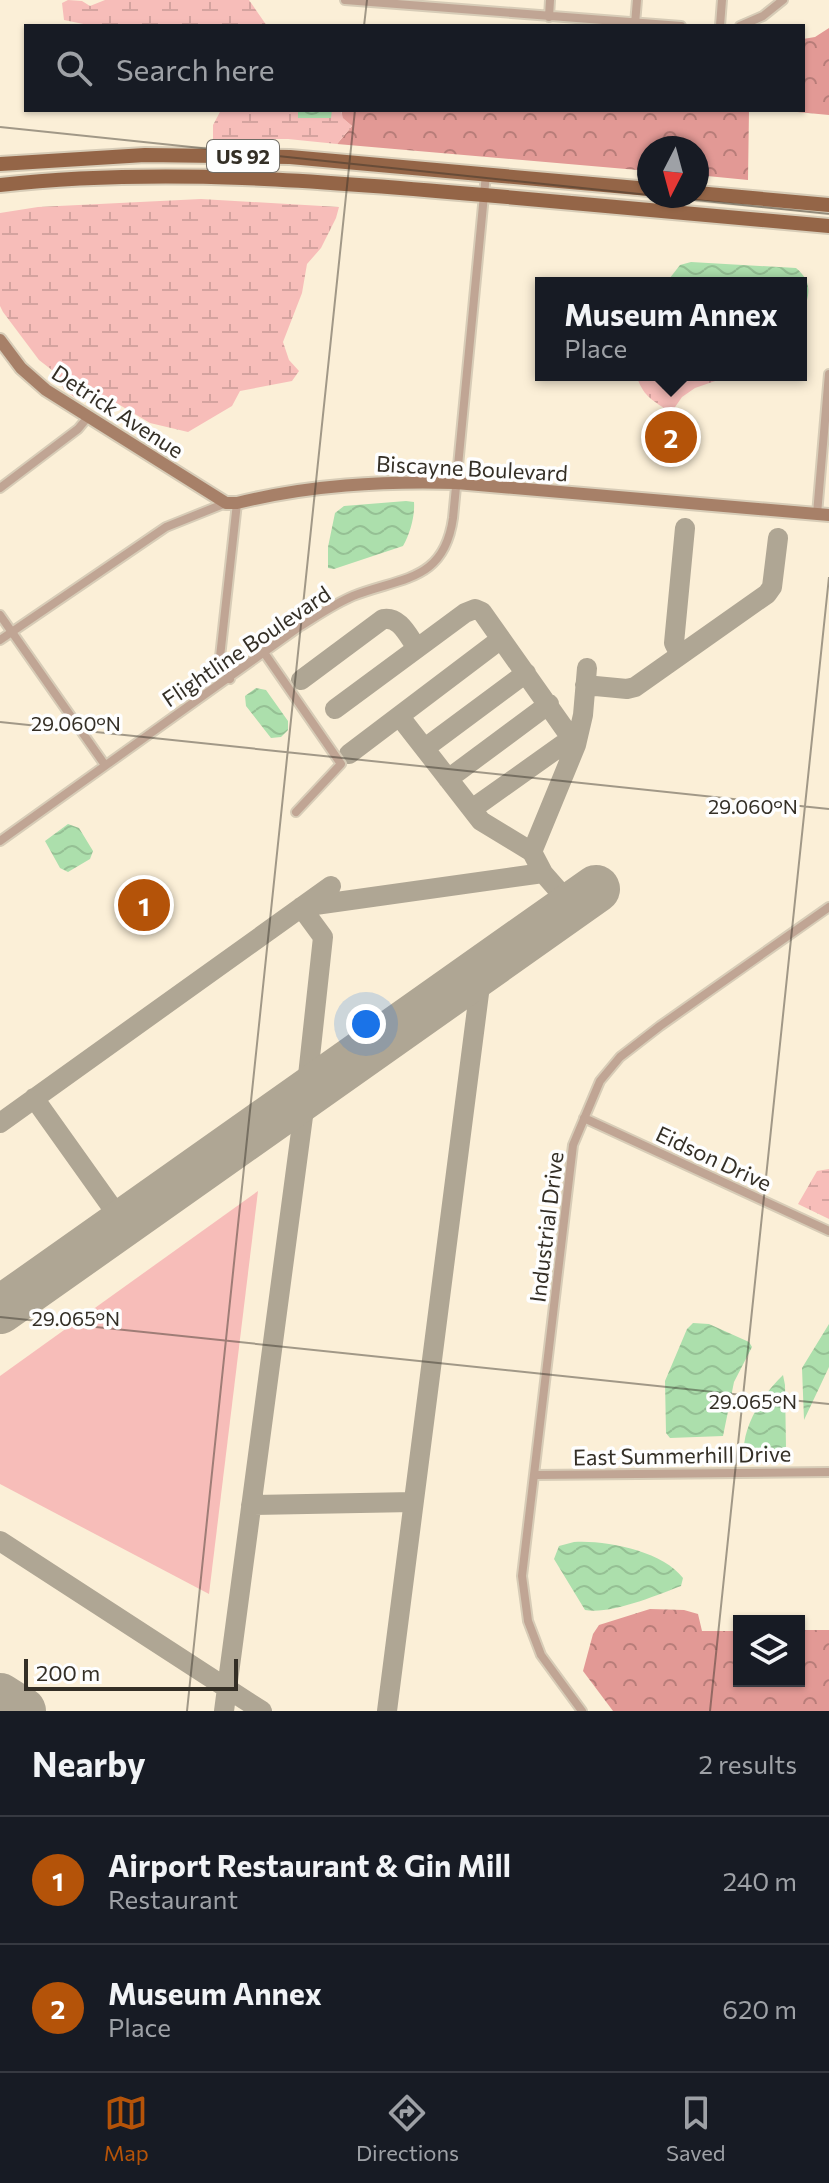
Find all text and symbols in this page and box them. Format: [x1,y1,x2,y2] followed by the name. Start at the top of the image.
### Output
[24,24,805,112] search box
[52,46,96,90] icon: search
[116,50,275,87] text: Search here
[637,136,709,208] north arrow
[207,140,279,172] road number: US 92
[535,277,807,381] popup
[564,295,778,332] text: Museum Annex
[564,332,627,363] text: Place
[47,358,189,464] street label: Detrick Avenue
[645,407,697,467] pin: 2
[375,449,569,487] street label: Biscayne Boulevard
[157,580,335,712] street label: Flightline Boulevard
[31,711,121,735] text: 29.060°N
[708,794,798,818] text: 29.060°N
[118,875,170,935] pin: 1
[346,1004,386,1044] your location
[652,1119,776,1197] street label: Eidson Drive
[523,1150,569,1304] street label: Industrial Drive
[32,1306,120,1330] text: 29.065°N
[709,1389,797,1413] text: 29.065°N
[573,1440,791,1470] street label: East Summerhill Drive
[733,1615,805,1687] map controls
[733,1615,805,1687] button: layers
[24,1655,238,1691] scale bar
[36,1659,100,1686] text: 200 m
[32,1742,146,1784] text: Nearby
[699,1748,797,1779] text: 2 results
[108,1846,511,1883] text: Airport Restaurant & Gin Mill
[52,1865,64,1896] text: 1
[723,1865,797,1896] text: 240 m
[108,1883,238,1914] text: Restaurant
[108,1974,322,2011] text: Museum Annex
[51,1993,65,2024] text: 2
[722,1993,797,2024] text: 620 m
[108,2011,171,2042] text: Place
[104,2091,149,2166] tab: Map
[356,2091,459,2166] tab: Directions
[666,2091,725,2166] tab: Saved

